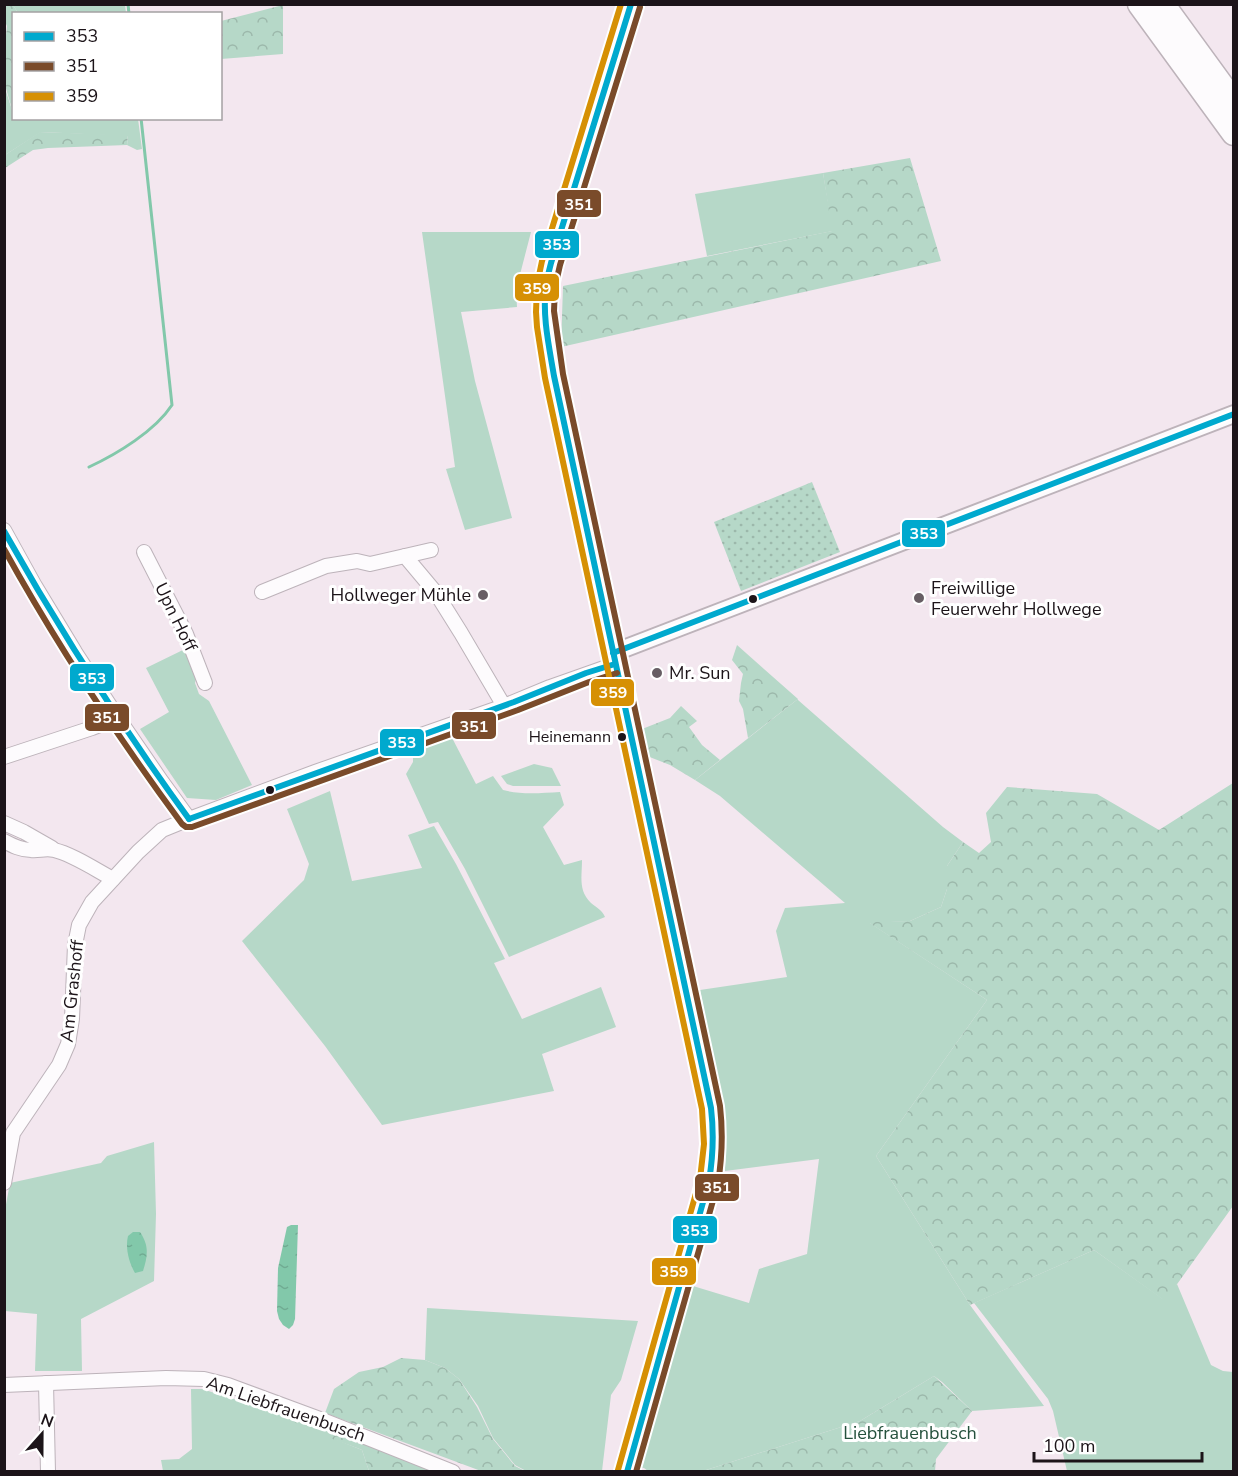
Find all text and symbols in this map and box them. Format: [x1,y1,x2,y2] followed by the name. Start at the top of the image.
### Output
[12,12,222,120] legend
[66,24,98,48] text: 353
[66,54,98,78] text: 351
[66,84,98,108] text: 359
[556,189,602,218] line badge: 351
[565,194,593,216] text: 351
[534,230,580,259] line badge: 353
[543,234,571,256] text: 353
[514,273,560,302] line badge: 359
[523,278,551,300] text: 359
[901,519,946,548] line badge: 353
[910,523,938,545] text: 353
[931,576,1102,621] place label: Freiwillige Feuerwehr Hollwege
[149,579,203,656] street label: Upn Hoff
[331,583,471,607] place label: Hollweger Mühle
[476,588,490,602] marker: Hollweger Mühle
[912,591,926,605] marker: Freiwillige Feuerwehr Hollwege
[747,593,759,605] unlabelled marker
[669,661,731,685] place label: Mr. Sun
[69,663,115,692] line badge: 353
[650,666,664,680] marker: Mr. Sun
[78,668,106,690] text: 353
[590,678,635,707] line badge: 359
[599,682,627,704] text: 359
[84,703,130,732] line badge: 351
[93,707,121,729] text: 351
[451,711,497,740] line badge: 351
[460,716,488,738] text: 351
[529,726,611,748] place label: Heinemann
[379,728,425,757] line badge: 353
[616,731,628,743] marker: Heinemann
[388,732,416,754] text: 353
[264,784,276,796] unlabelled marker
[55,938,89,1043] street label: Am Grashoff
[694,1173,740,1202] line badge: 351
[703,1177,731,1199] text: 351
[672,1215,718,1244] line badge: 353
[681,1220,709,1242] text: 353
[651,1257,697,1286] line badge: 359
[660,1261,688,1283] text: 359
[203,1371,369,1447] street label: Am Liebfrauenbusch
[12,1404,72,1464] north arrow
[37,1409,57,1433] text: N
[843,1421,977,1445] park label: Liebfrauenbusch
[1034,1425,1202,1463] scale bar
[1043,1434,1095,1458] text: 100 m

